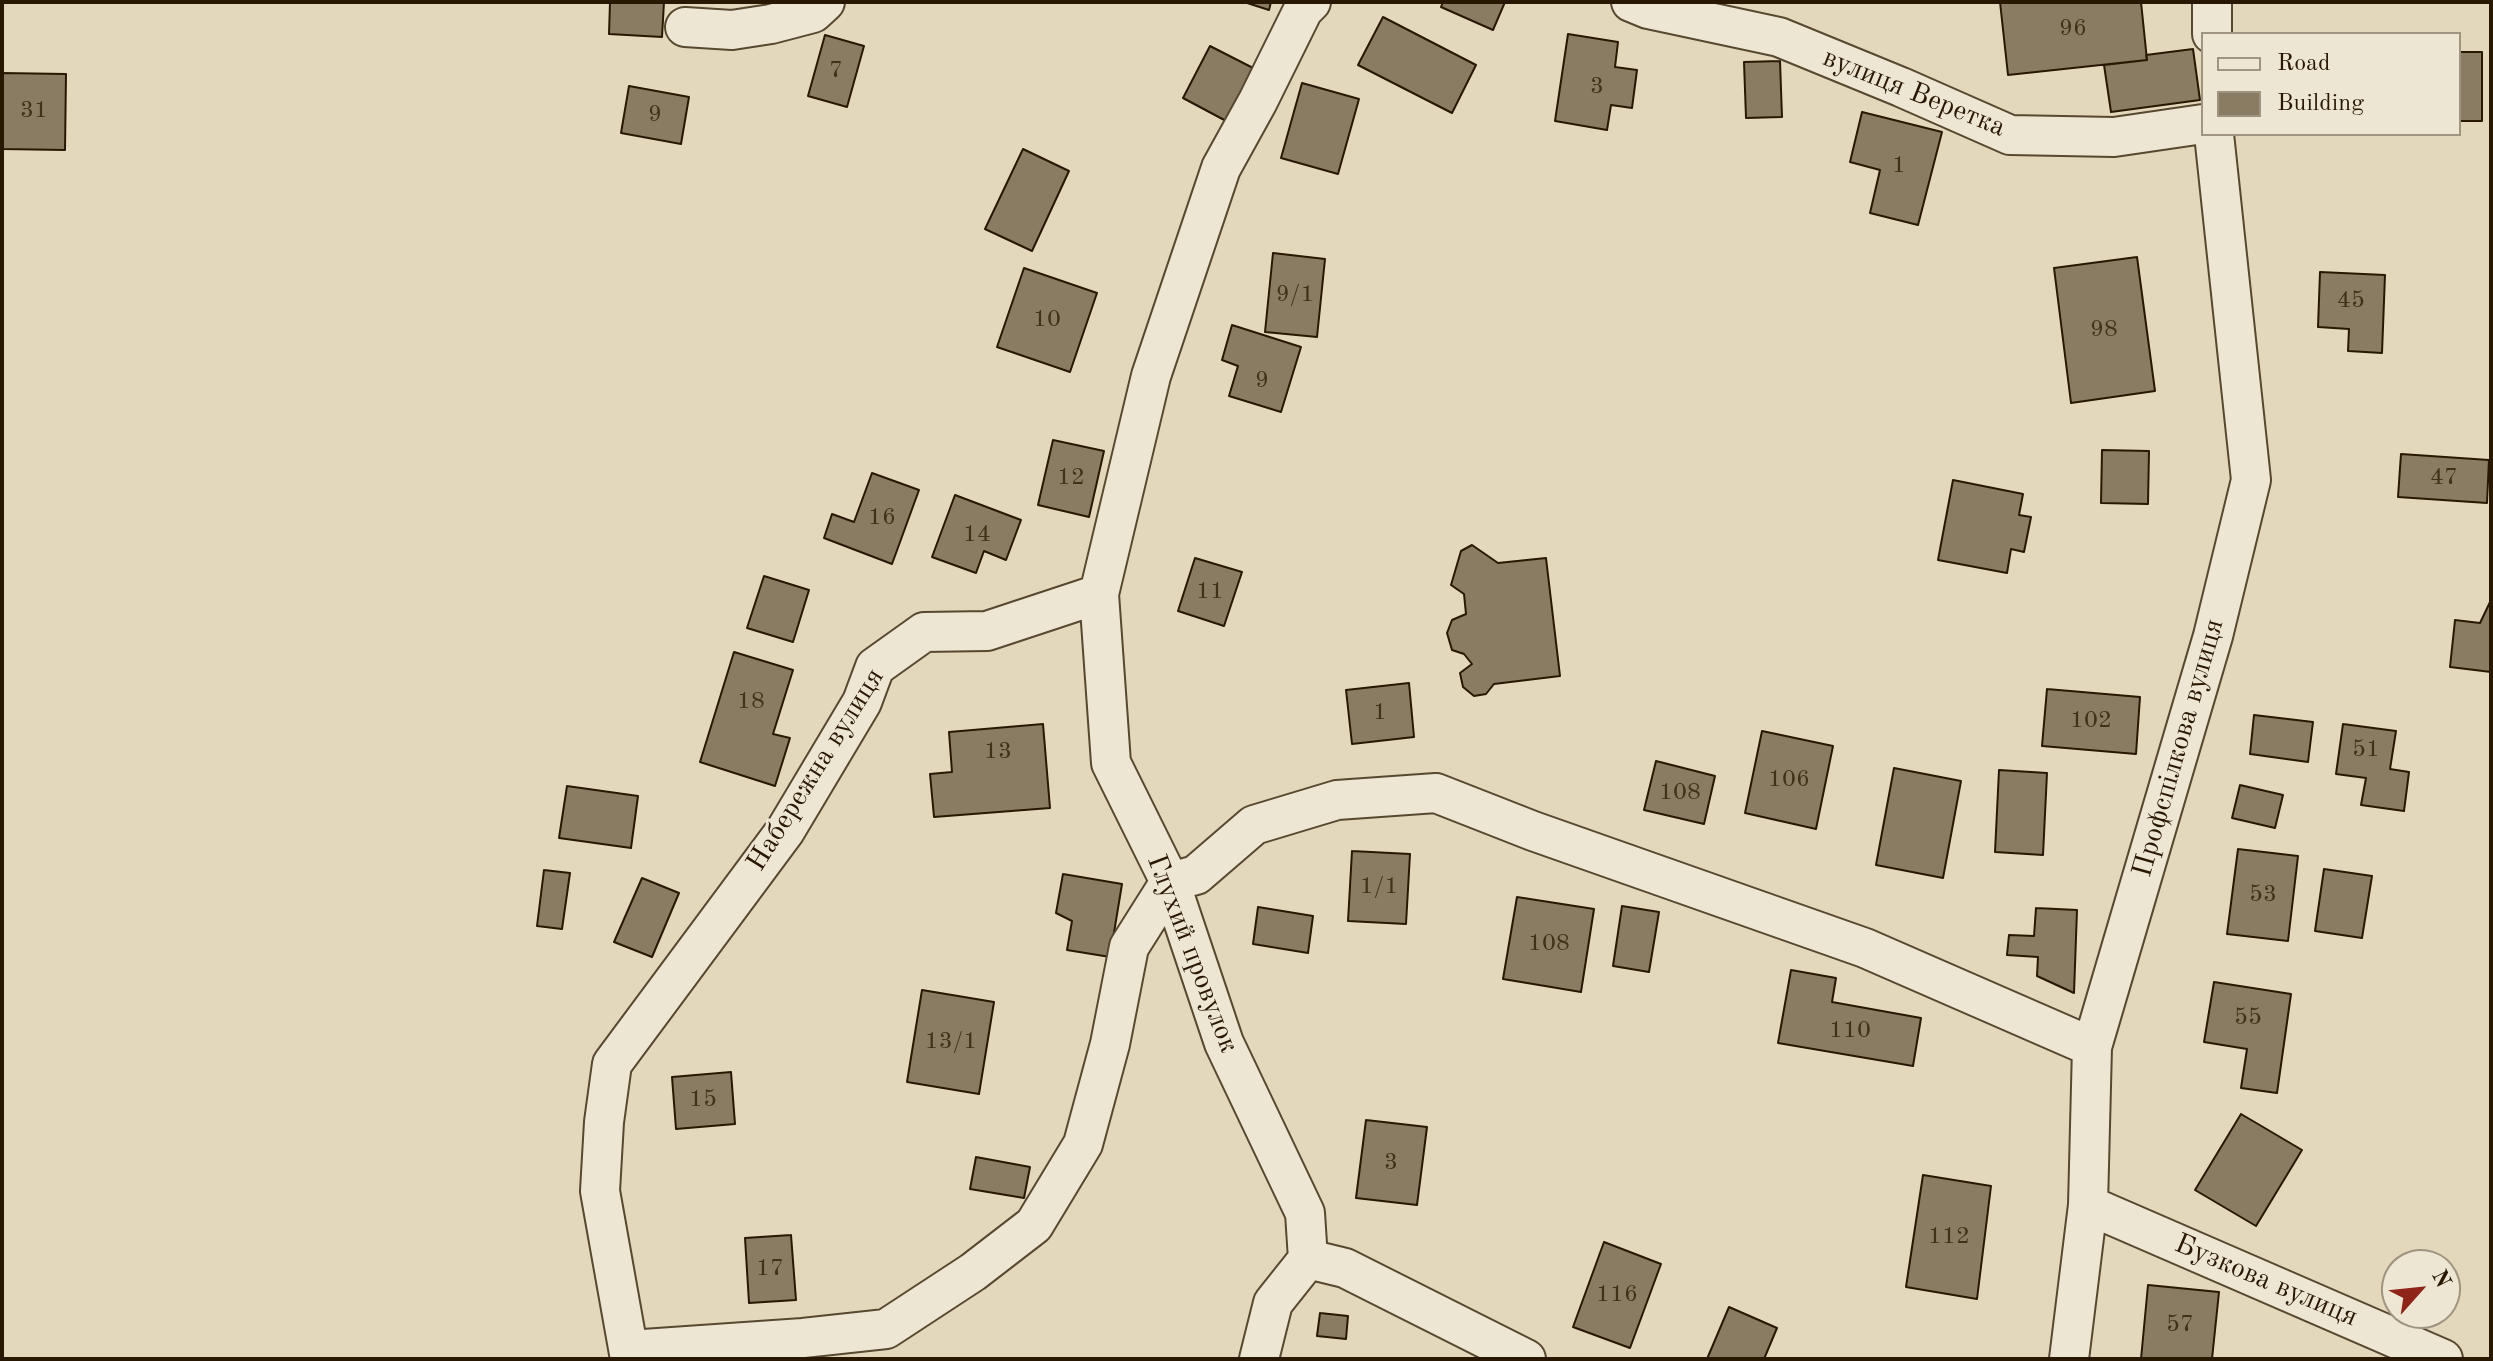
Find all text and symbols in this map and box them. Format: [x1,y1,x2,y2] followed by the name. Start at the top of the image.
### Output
[2059,15,2087,43] house number: 96
[2201,32,2461,136] legend
[1818,41,2010,145] street label: вулиця Веретка
[2277,52,2330,76] text: Road
[829,57,843,85] house number: 7
[1590,73,1604,101] house number: 3
[2277,92,2364,116] text: Building
[20,97,48,125] house number: 31
[648,101,662,129] house number: 9
[1892,152,1906,180] house number: 1
[1276,281,1314,309] house number: 9/1
[2337,287,2365,315] house number: 45
[1033,306,1061,334] house number: 10
[2090,316,2118,344] house number: 98
[1255,367,1269,395] house number: 9
[1057,464,1085,492] house number: 12
[2430,464,2458,492] house number: 47
[868,504,896,532] house number: 16
[963,521,991,549] house number: 14
[1196,578,1224,606] house number: 11
[2126,615,2232,881] street label: Профспілкова вулиця
[740,662,892,878] street label: Набережна вулиця
[737,688,765,716] house number: 18
[1373,699,1387,727] house number: 1
[2070,707,2112,735] house number: 102
[2352,736,2380,764] house number: 51
[984,738,1012,766] house number: 13
[1768,766,1810,794] house number: 106
[1659,779,1701,807] house number: 108
[1139,850,1245,1058] street label: Глухий провулок
[1360,873,1398,901] house number: 1/1
[2249,881,2277,909] house number: 53
[1528,930,1570,958] house number: 108
[2234,1004,2262,1032] house number: 55
[1829,1017,1871,1045] house number: 110
[925,1028,977,1056] house number: 13/1
[689,1086,717,1114] house number: 15
[1384,1149,1398,1177] house number: 3
[1928,1223,1970,1251] house number: 112
[2169,1227,2363,1335] street label: Бузкова вулиця
[2381,1249,2461,1329] north arrow
[756,1255,784,1283] house number: 17
[2427,1267,2454,1291] text: N
[1596,1281,1638,1309] house number: 116
[2166,1311,2194,1339] house number: 57

